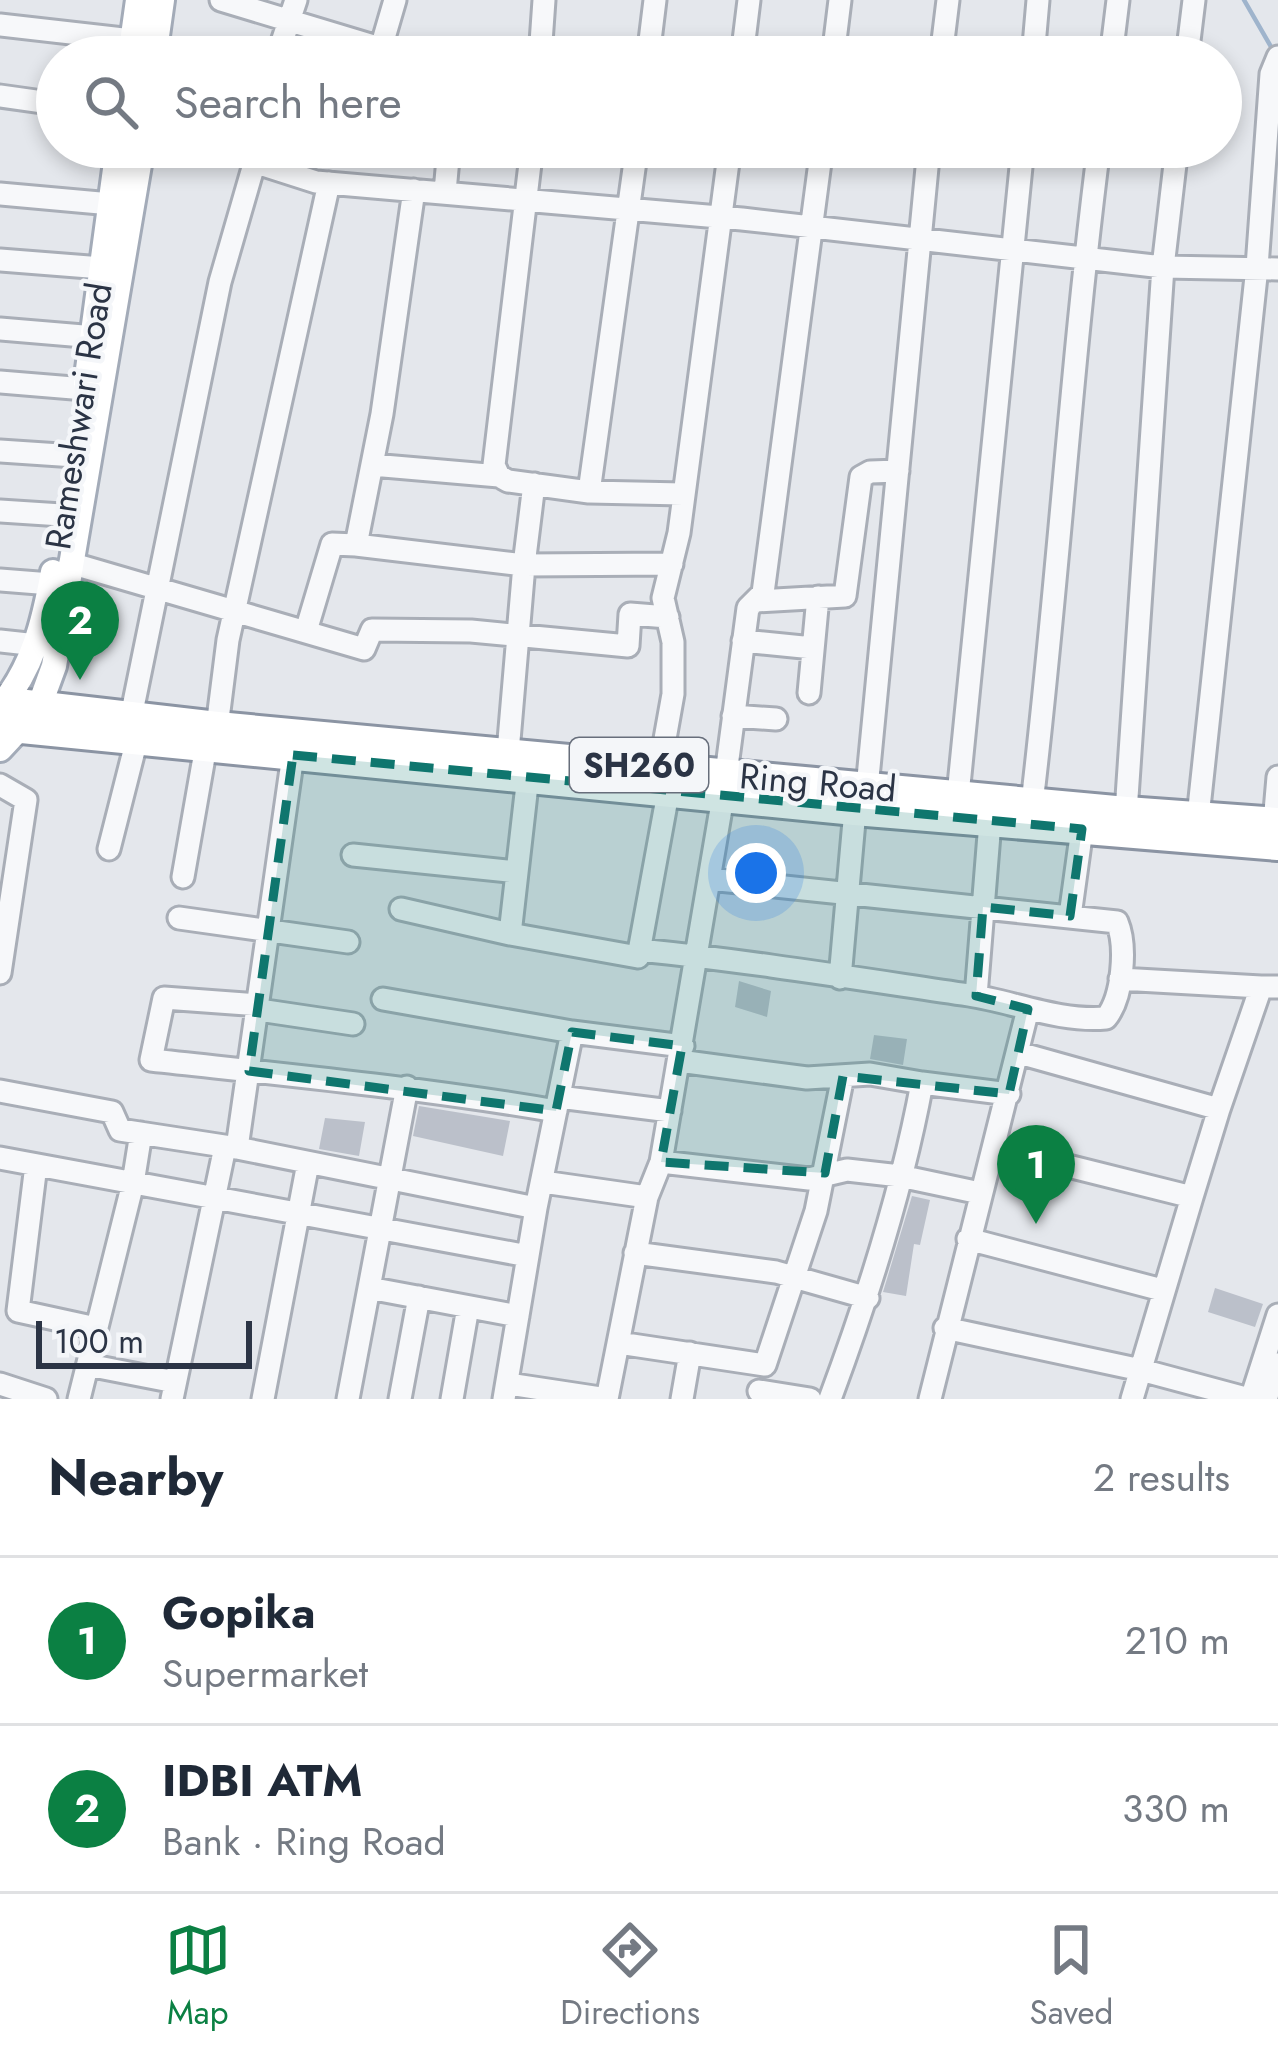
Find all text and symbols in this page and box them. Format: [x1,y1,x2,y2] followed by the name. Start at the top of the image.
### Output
[36,36,1242,168] search box
[78,69,144,135] icon: search
[174,70,402,135] text: Search here
[31,279,125,553] street label: Rameshwari Road
[41,581,119,680] pin: 2
[570,738,708,792] road number: SH260
[737,749,899,815] street label: Ring Road
[726,843,786,903] your location
[997,1125,1075,1224] pin: 1
[36,1315,252,1368] scale bar
[54,1318,144,1365] text: 100 m
[48,1440,223,1514] text: Nearby
[1093,1449,1230,1506] text: 2 results
[162,1580,316,1645] text: Gopika
[77,1612,97,1669] text: 1
[1125,1612,1230,1669] text: 210 m
[162,1645,368,1702] text: Supermarket
[162,1748,362,1813] text: IDBI ATM
[74,1780,100,1837] text: 2
[1122,1780,1230,1837] text: 330 m
[162,1813,446,1870] text: Bank · Ring Road
[165,1917,231,2036] tab: Map
[560,1917,700,2036] tab: Directions
[1030,1917,1113,2036] tab: Saved

